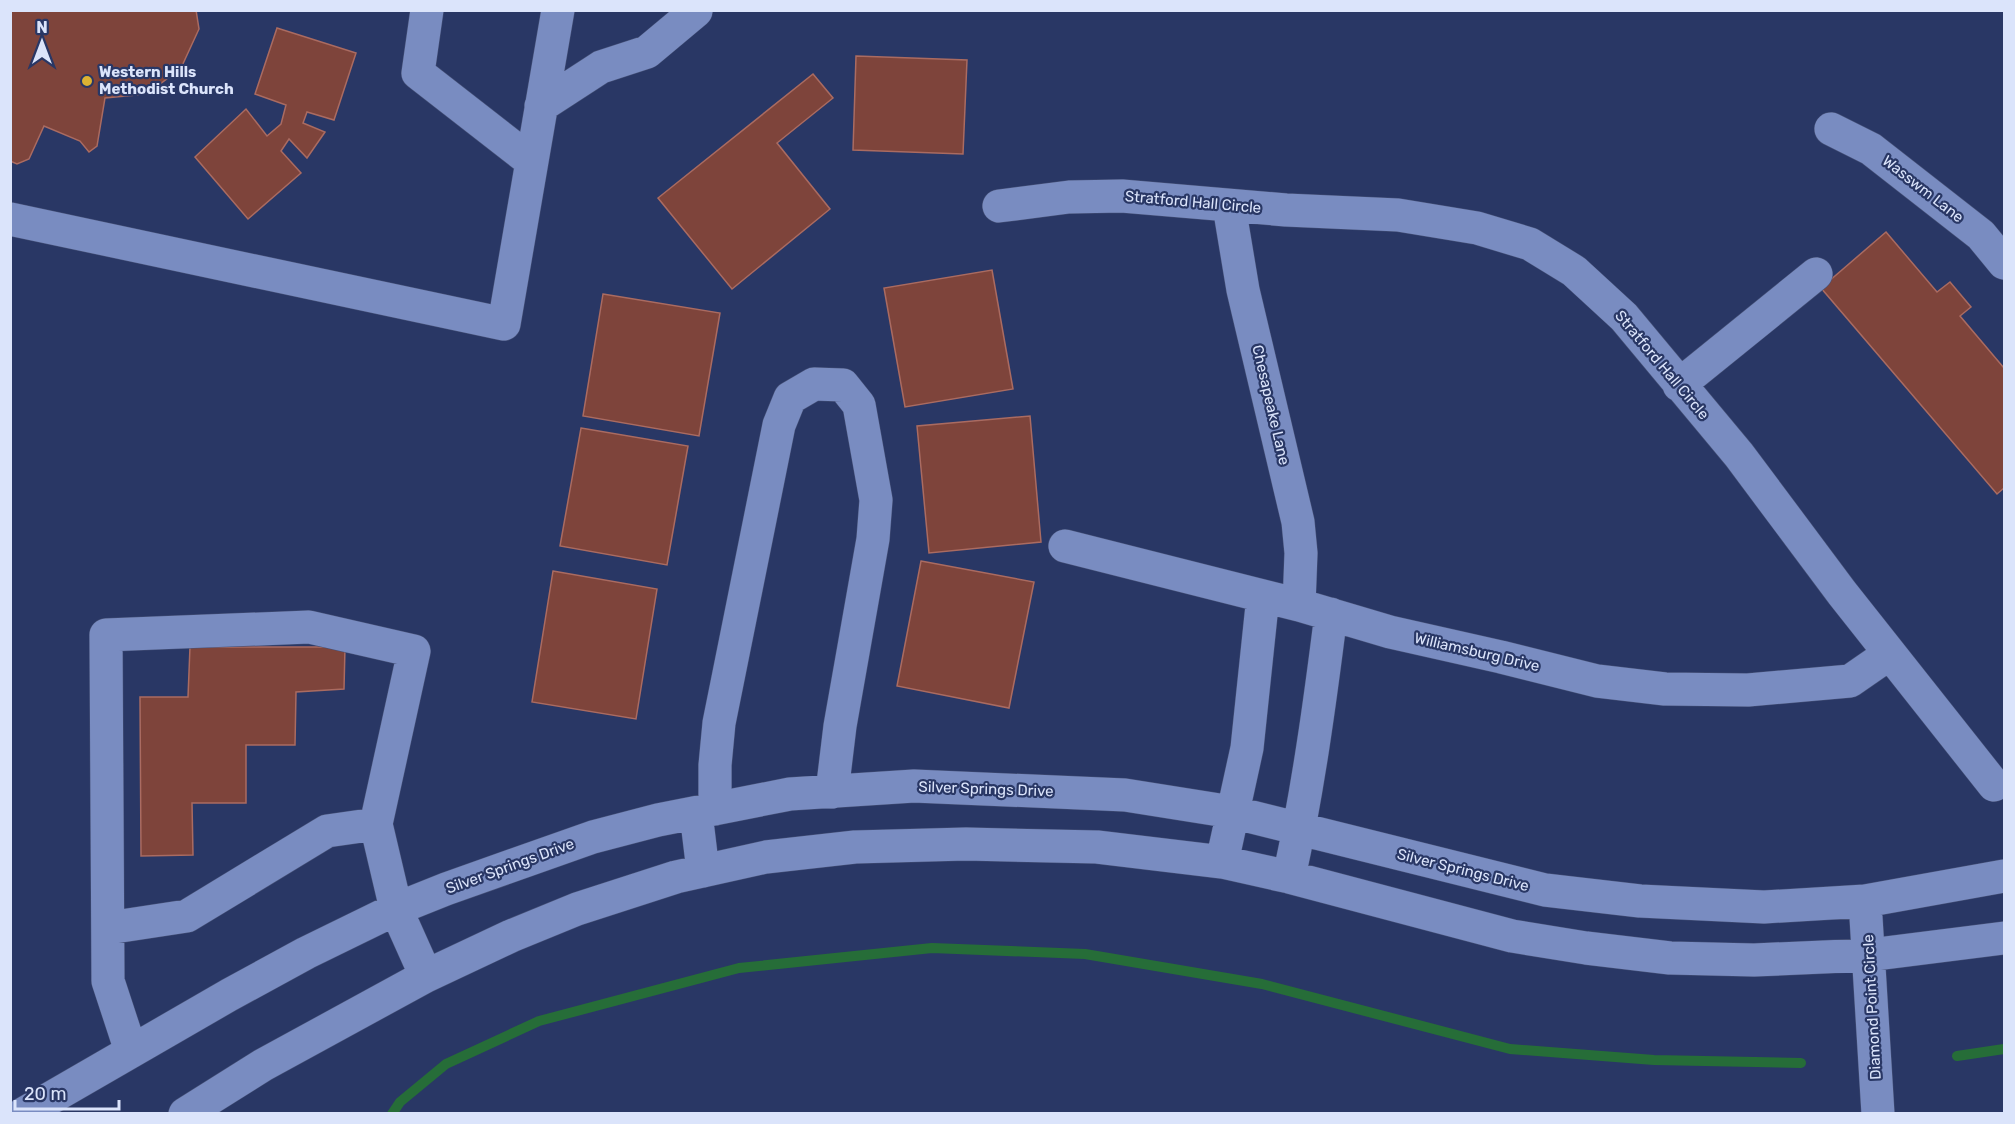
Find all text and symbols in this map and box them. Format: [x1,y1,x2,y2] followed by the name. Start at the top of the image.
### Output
[12,12,72,72] north arrow
[36,18,48,37] text: N
[99,63,234,98] place label: Western Hills Methodist Church
[80,74,94,88] marker: Western Hills Methodist Church
[1879,152,1967,226] street label: Wasswm Lane
[1124,187,1262,217] street label: Stratford Hall Circle
[1611,307,1713,423] street label: Stratford Hall Circle
[1248,343,1294,467] street label: Chesapeake Lane
[1413,629,1541,675] street label: Williamsburg Drive
[918,778,1054,800] street label: Silver Springs Drive
[443,834,577,898] street label: Silver Springs Drive
[1395,845,1531,895] street label: Silver Springs Drive
[1859,934,1885,1080] street label: Diamond Point Circle
[15,1073,118,1111] scale bar
[24,1083,66,1105] text: 20 m

